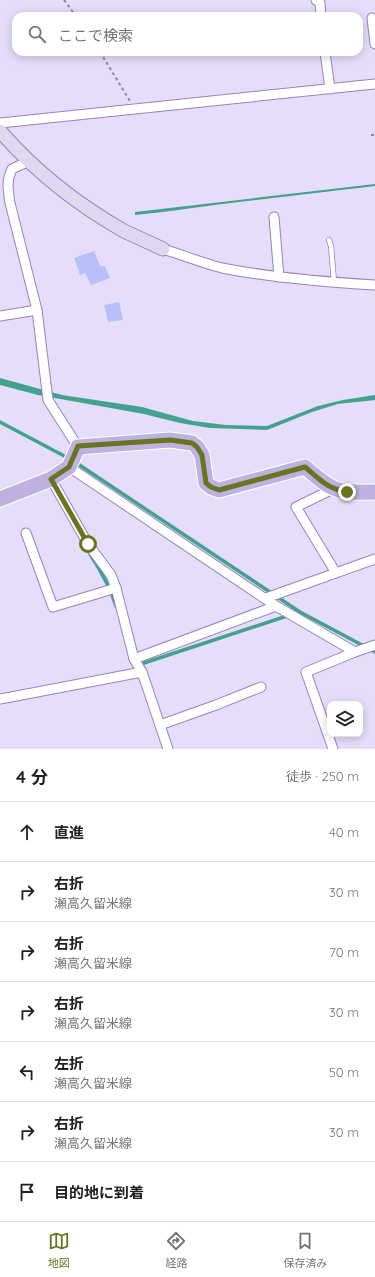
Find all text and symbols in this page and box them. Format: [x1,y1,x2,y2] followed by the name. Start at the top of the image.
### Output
[12,12,363,56] search box
[26,23,48,45] icon: search
[58,26,133,45] text: ここで検索
[338,483,356,501] route end
[79,535,97,553] route start
[327,701,363,737] map controls
[327,701,363,737] button: layers
[16,766,48,787] text: 4 分
[286,768,359,784] text: 徒歩 · 250 m
[16,821,38,843] icon: ahead
[54,823,84,842] text: 直進
[329,824,359,840] text: 40 m
[54,874,84,893] text: 右折
[16,881,38,903] icon: right
[329,884,359,900] text: 30 m
[54,895,132,911] text: 瀬高久留米線
[54,934,84,953] text: 右折
[16,941,38,963] icon: right
[329,944,359,960] text: 70 m
[54,955,132,971] text: 瀬高久留米線
[54,994,84,1013] text: 右折
[16,1001,38,1023] icon: right
[329,1004,359,1020] text: 30 m
[54,1015,132,1031] text: 瀬高久留米線
[54,1054,84,1073] text: 左折
[16,1061,38,1083] icon: left
[329,1064,359,1080] text: 50 m
[54,1075,132,1091] text: 瀬高久留米線
[54,1114,84,1133] text: 右折
[16,1121,38,1143] icon: right
[329,1124,359,1140] text: 30 m
[54,1135,132,1151] text: 瀬高久留米線
[16,1181,38,1203] icon: arrive
[54,1183,144,1202] text: 目的地に到着
[48,1230,70,1270] tab: 地図
[165,1230,187,1270] tab: 経路
[283,1230,327,1270] tab: 保存済み

